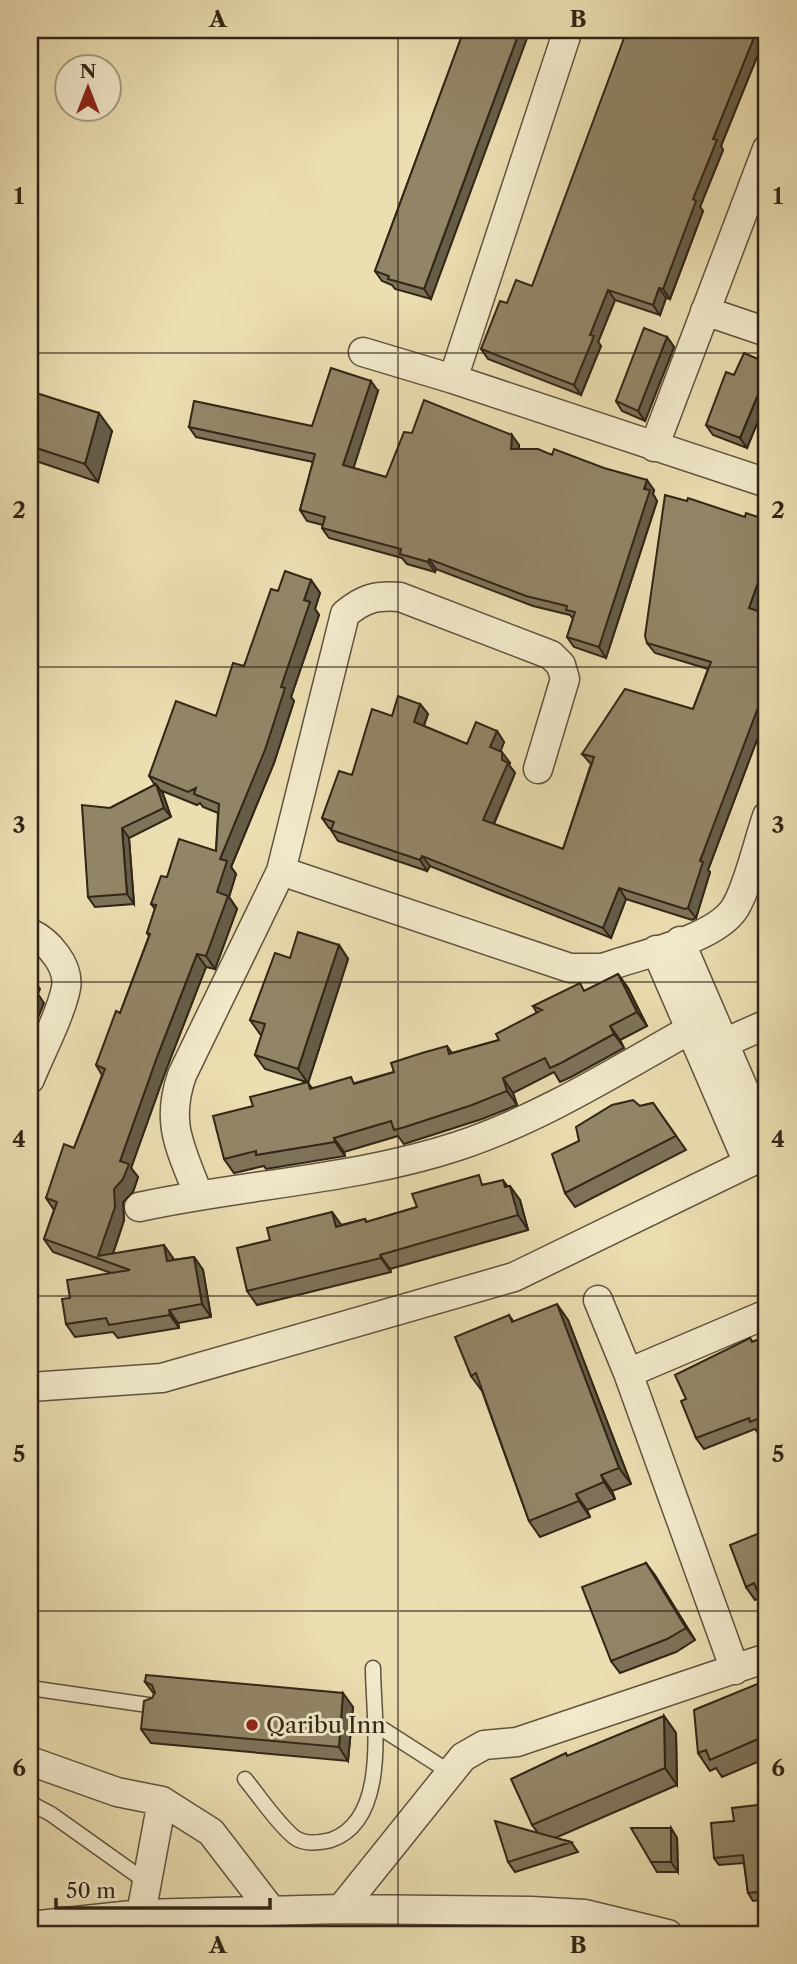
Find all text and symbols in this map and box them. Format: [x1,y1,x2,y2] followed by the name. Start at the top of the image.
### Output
[208,5,228,33] text: A
[569,5,587,33] text: B
[52,52,122,122] north arrow
[80,60,96,83] text: N
[14,182,25,210] text: 1
[773,182,784,210] text: 1
[12,496,26,524] text: 2
[771,496,785,524] text: 2
[13,811,26,839] text: 3
[772,811,785,839] text: 3
[12,1125,26,1153] text: 4
[771,1125,785,1153] text: 4
[13,1440,25,1468] text: 5
[772,1440,784,1468] text: 5
[266,1711,386,1739] place label: Qaribu Inn
[244,1717,260,1733] marker: Qaribu Inn
[12,1754,26,1782] text: 6
[771,1754,785,1782] text: 6
[56,1866,270,1910] scale bar
[66,1878,116,1903] text: 50 m
[208,1931,228,1959] text: A
[569,1931,587,1959] text: B

